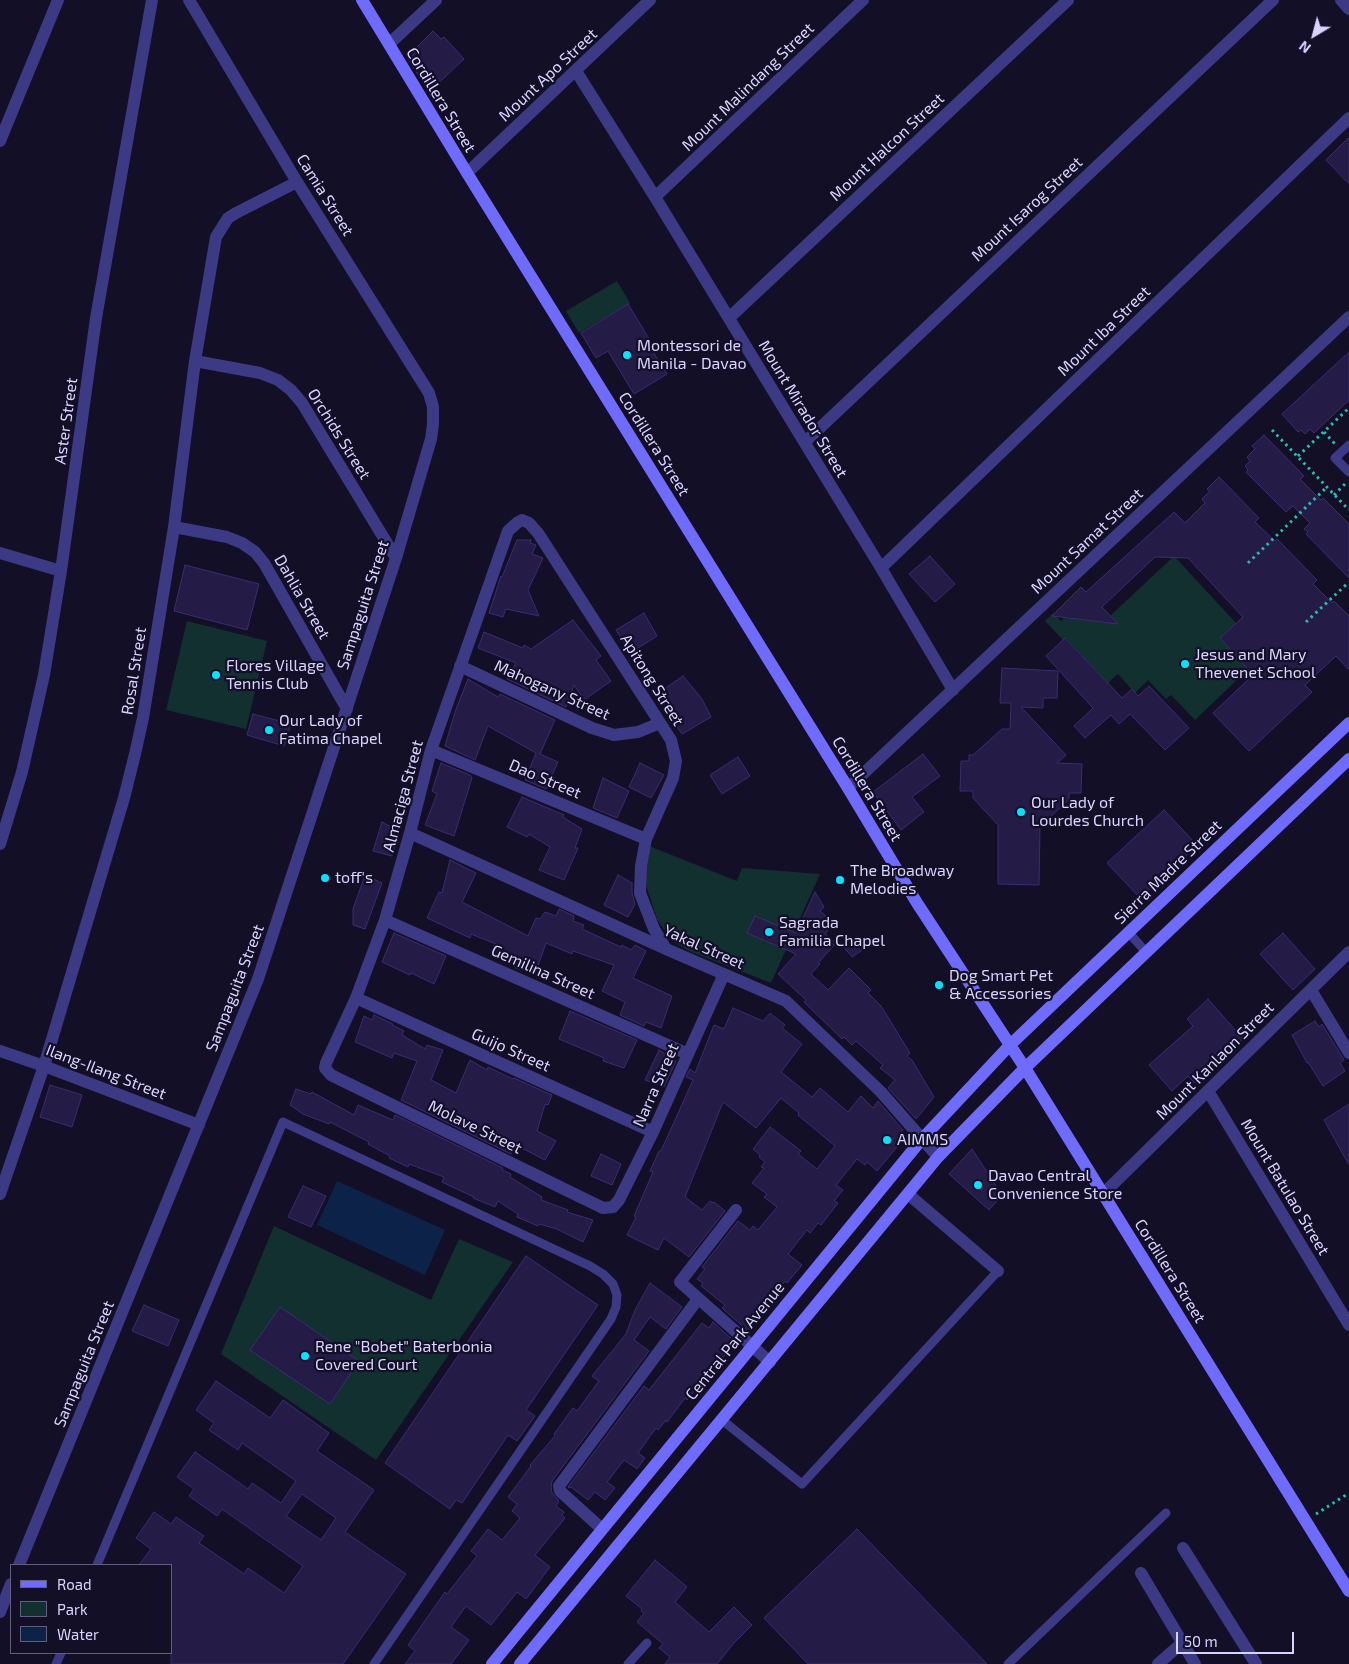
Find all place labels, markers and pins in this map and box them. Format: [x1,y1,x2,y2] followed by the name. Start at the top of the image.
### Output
[637,336,747,374] place label: Montessori de Manila - Davao
[621,349,633,361] marker: Montessori de Manila - Davao
[1195,645,1316,683] place label: Jesus and Mary Thevenet School
[226,656,324,694] place label: Flores Village Tennis Club
[1179,658,1191,670] marker: Jesus and Mary Thevenet School
[210,669,222,681] marker: Flores Village Tennis Club
[279,711,382,749] place label: Our Lady of Fatima Chapel
[263,724,275,736] marker: Our Lady of Fatima Chapel
[1031,793,1144,831] place label: Our Lady of Lourdes Church
[1015,806,1027,818] marker: Our Lady of Lourdes Church
[850,861,954,899] place label: The Broadway Melodies
[335,868,373,888] place label: toff's
[319,872,331,884] marker: toff's
[834,874,846,886] marker: The Broadway Melodies
[779,913,885,951] place label: Sagrada Familia Chapel
[763,926,775,938] marker: Sagrada Familia Chapel
[949,966,1053,1004] place label: Dog Smart Pet & Accessories
[933,979,945,991] marker: Dog Smart Pet & Accessories
[897,1130,948,1150] place label: AIMMS
[881,1134,893,1146] marker: AIMMS
[988,1166,1122,1204] place label: Davao Central Convenience Store
[972,1179,984,1191] marker: Davao Central Convenience Store
[315,1337,493,1375] place label: Rene "Bobet" Baterbonia Covered Court
[299,1350,311,1362] marker: Rene "Bobet" Baterbonia Covered Court

